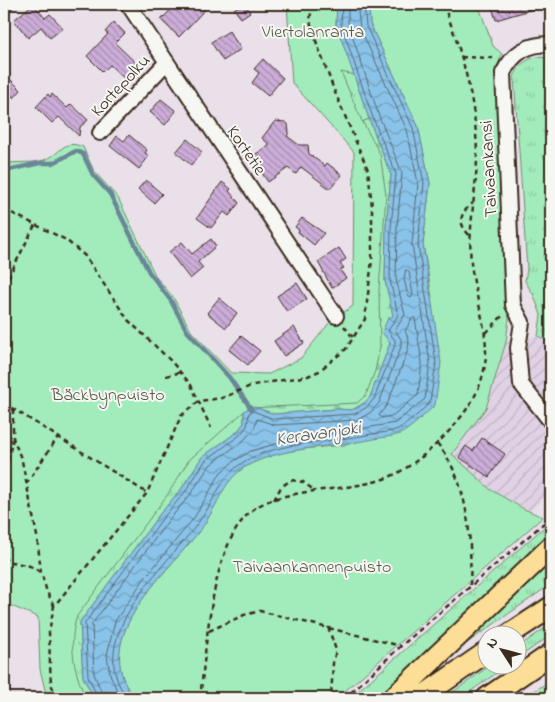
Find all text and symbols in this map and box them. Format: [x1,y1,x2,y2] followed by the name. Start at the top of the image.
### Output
[261,20,364,46] park label: Viertolanranta
[86,49,157,124] street label: Kortepolku
[474,120,506,218] street label: Taivaankansi
[219,121,272,182] street label: Kortetie
[50,383,165,409] park label: Bäckbynpuisto
[274,415,364,454] water label: Keravanjoki
[233,555,391,581] park label: Taivaankannenpuisto
[478,624,528,674] north arrow
[481,633,504,653] text: N

